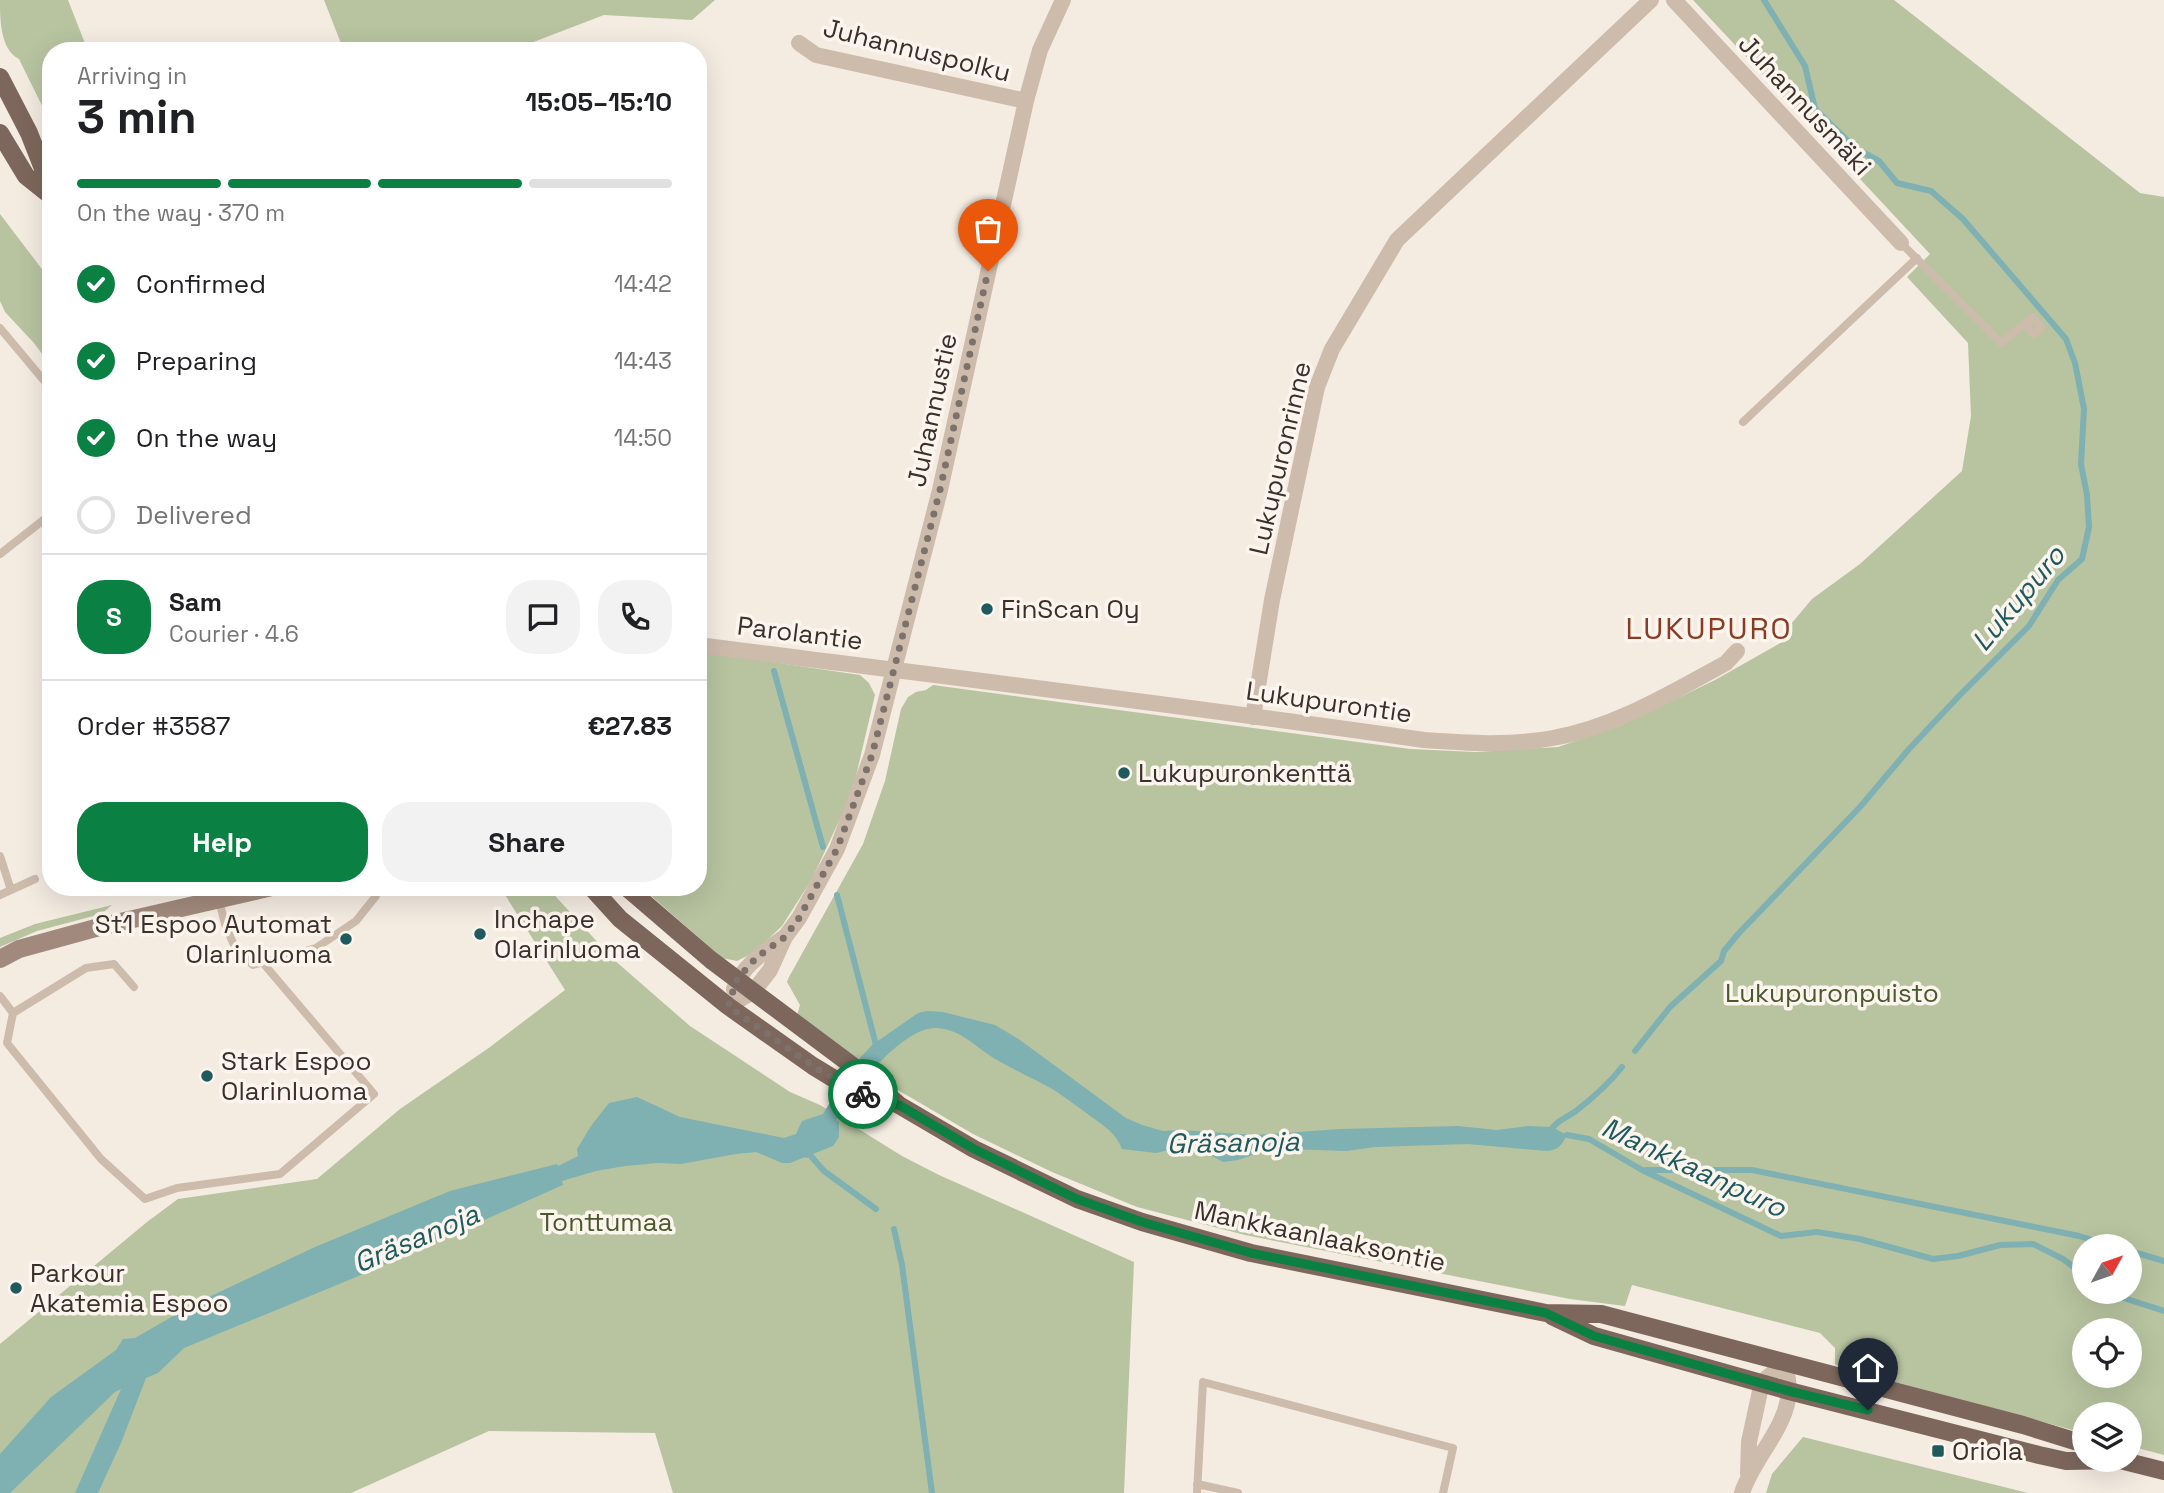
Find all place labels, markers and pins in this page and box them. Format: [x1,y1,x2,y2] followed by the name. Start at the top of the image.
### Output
[958,199,1018,271] pin
[1001,592,1140,626] place label: FinScan Oy
[979,601,995,617] marker: FinScan Oy
[1138,756,1352,790] place label: Lukupuronkenttä
[1116,765,1132,781] marker: Lukupuronkenttä
[494,902,641,966] place label: Inchape Olarinluoma
[95,907,332,971] place label: St1 Espoo Automat Olarinluoma
[472,926,488,942] marker: Inchape Olarinluoma
[338,931,354,947] marker: St1 Espoo Automat Olarinluoma
[221,1044,371,1108] place label: Stark Espoo Olarinluoma
[199,1068,215,1084] marker: Stark Espoo Olarinluoma
[30,1256,229,1320] place label: Parkour Akatemia Espoo
[8,1280,24,1296] marker: Parkour Akatemia Espoo
[1838,1338,1898,1410] pin
[1952,1434,2023,1468] place label: Oriola
[1930,1443,1946,1459] marker: Oriola

